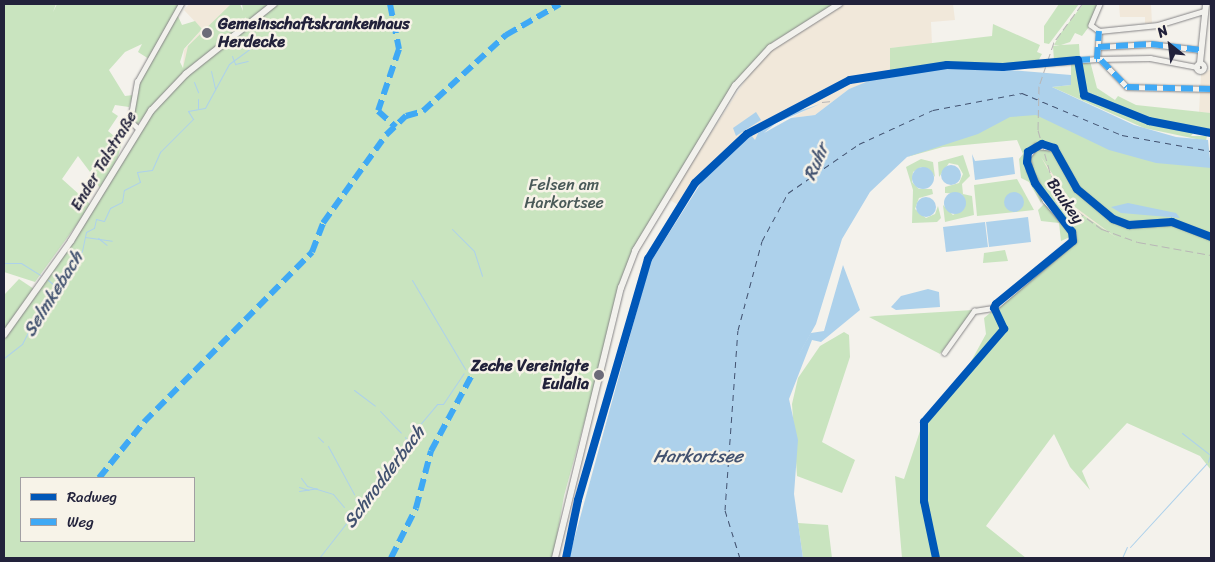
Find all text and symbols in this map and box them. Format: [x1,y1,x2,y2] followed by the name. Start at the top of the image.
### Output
[218,14,410,52] place label: Gemeinschaftskrankenhaus Herdecke
[1152,18,1173,45] text: N
[1145,20,1195,70] north arrow
[200,26,214,40] marker: Gemeinschaftskrankenhaus Herdecke
[67,108,141,214] street label: Ender Talstraße
[799,141,833,183] water label: Ruhr
[524,175,604,213] park label: Felsen am Harkortsee
[1042,175,1088,227] street label: Baukey
[18,248,88,340] water label: Selmkebach
[471,356,589,394] place label: Zeche Vereinigte Eulalia
[593,369,605,381] marker: Zeche Vereinigte Eulalia
[339,422,429,532] water label: Schnodderbach
[653,445,743,467] water label: Harkortsee
[20,477,195,542] legend
[67,484,117,510] text: Radweg
[67,509,94,535] text: Weg

